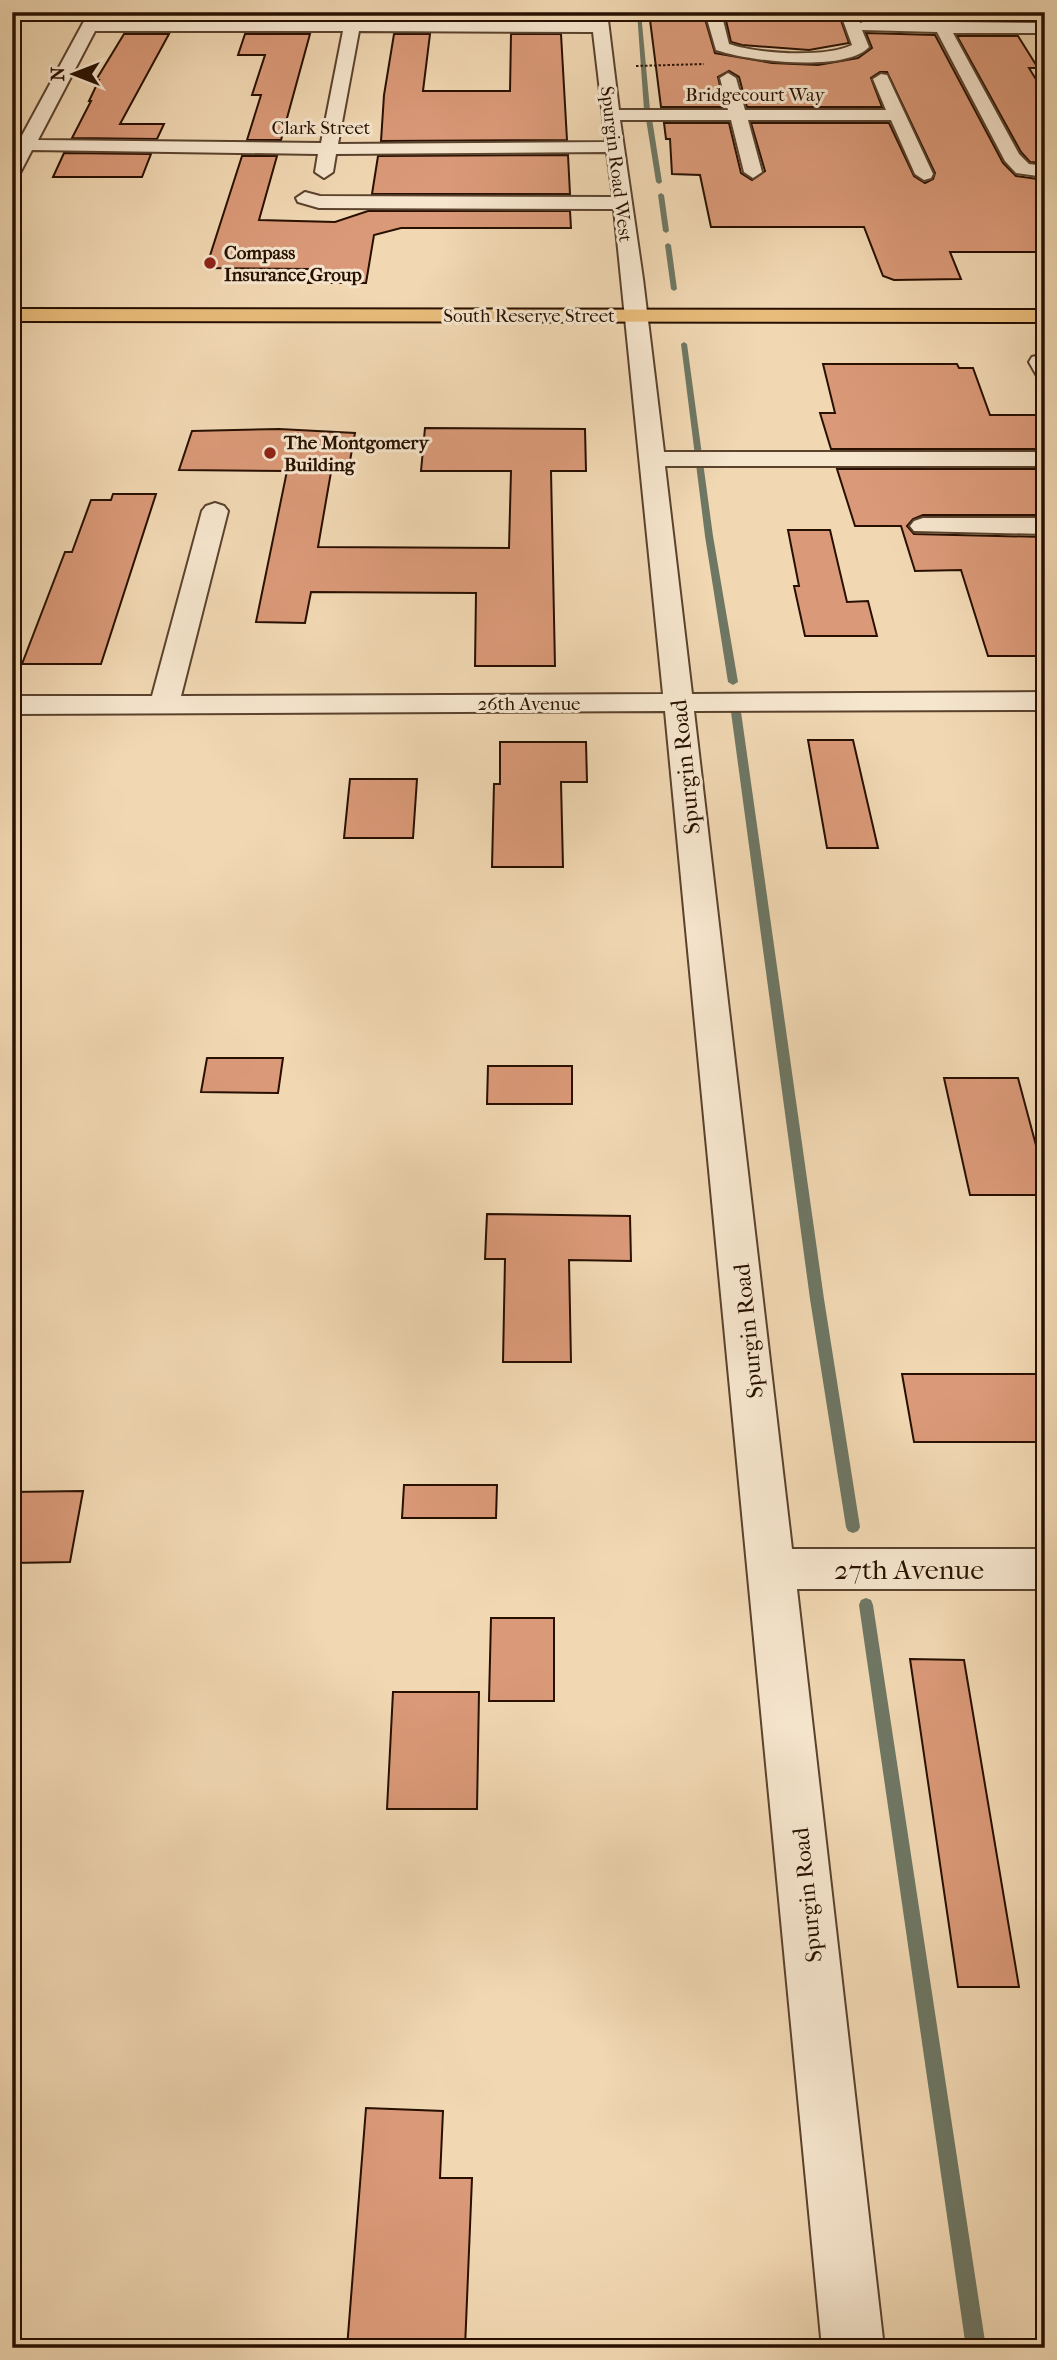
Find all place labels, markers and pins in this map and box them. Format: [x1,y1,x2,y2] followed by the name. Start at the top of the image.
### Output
[224,242,362,286] place label: Compass Insurance Group
[202,255,218,271] marker: Compass Insurance Group
[283,432,429,476] place label: The Montgomery Building
[262,445,278,461] marker: The Montgomery Building

